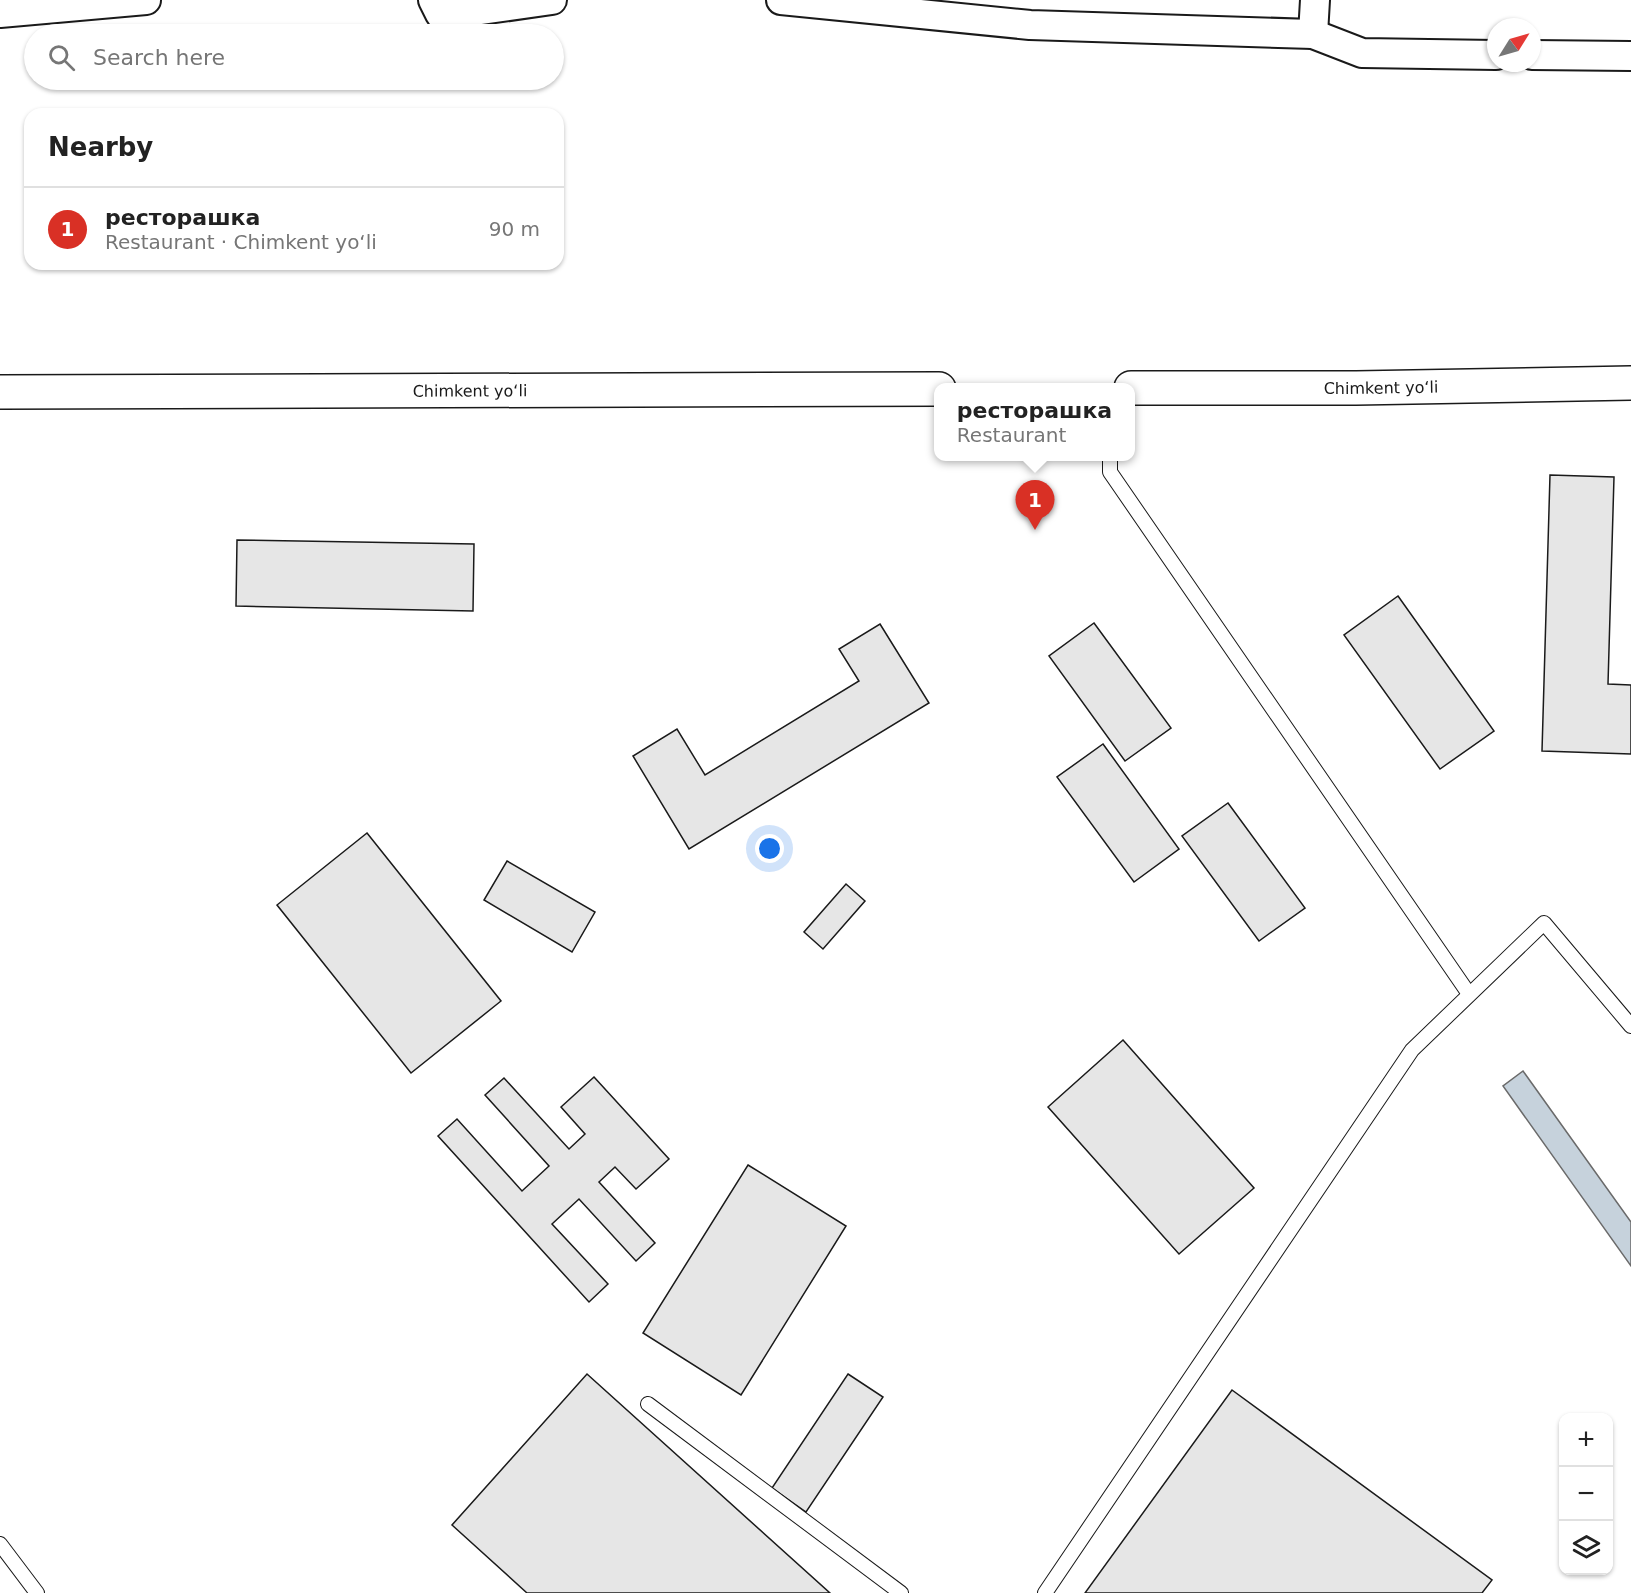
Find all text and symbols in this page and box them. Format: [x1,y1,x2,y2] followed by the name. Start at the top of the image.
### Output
[1487,18,1541,72] north arrow
[24,24,564,90] search box
[45,41,78,74] icon: search
[93,45,225,70] text: Search here
[48,132,153,162] text: Nearby
[105,205,260,230] text: ресторашка
[61,217,74,241] text: 1
[489,217,540,241] text: 90 m
[105,230,377,254] text: Restaurant · Chimkent yo‘li
[1324,378,1439,398] street label: Chimkent yo‘li
[413,381,527,401] street label: Chimkent yo‘li
[934,383,1135,461] popup
[957,398,1112,423] text: ресторашка
[957,423,1066,447] text: Restaurant
[1016,480,1054,530] pin: 1
[755,834,784,863] your location
[1559,1413,1613,1575] map controls
[1559,1413,1613,1467] button: +
[1559,1467,1613,1521] button: −
[1559,1521,1613,1575] button: layers

